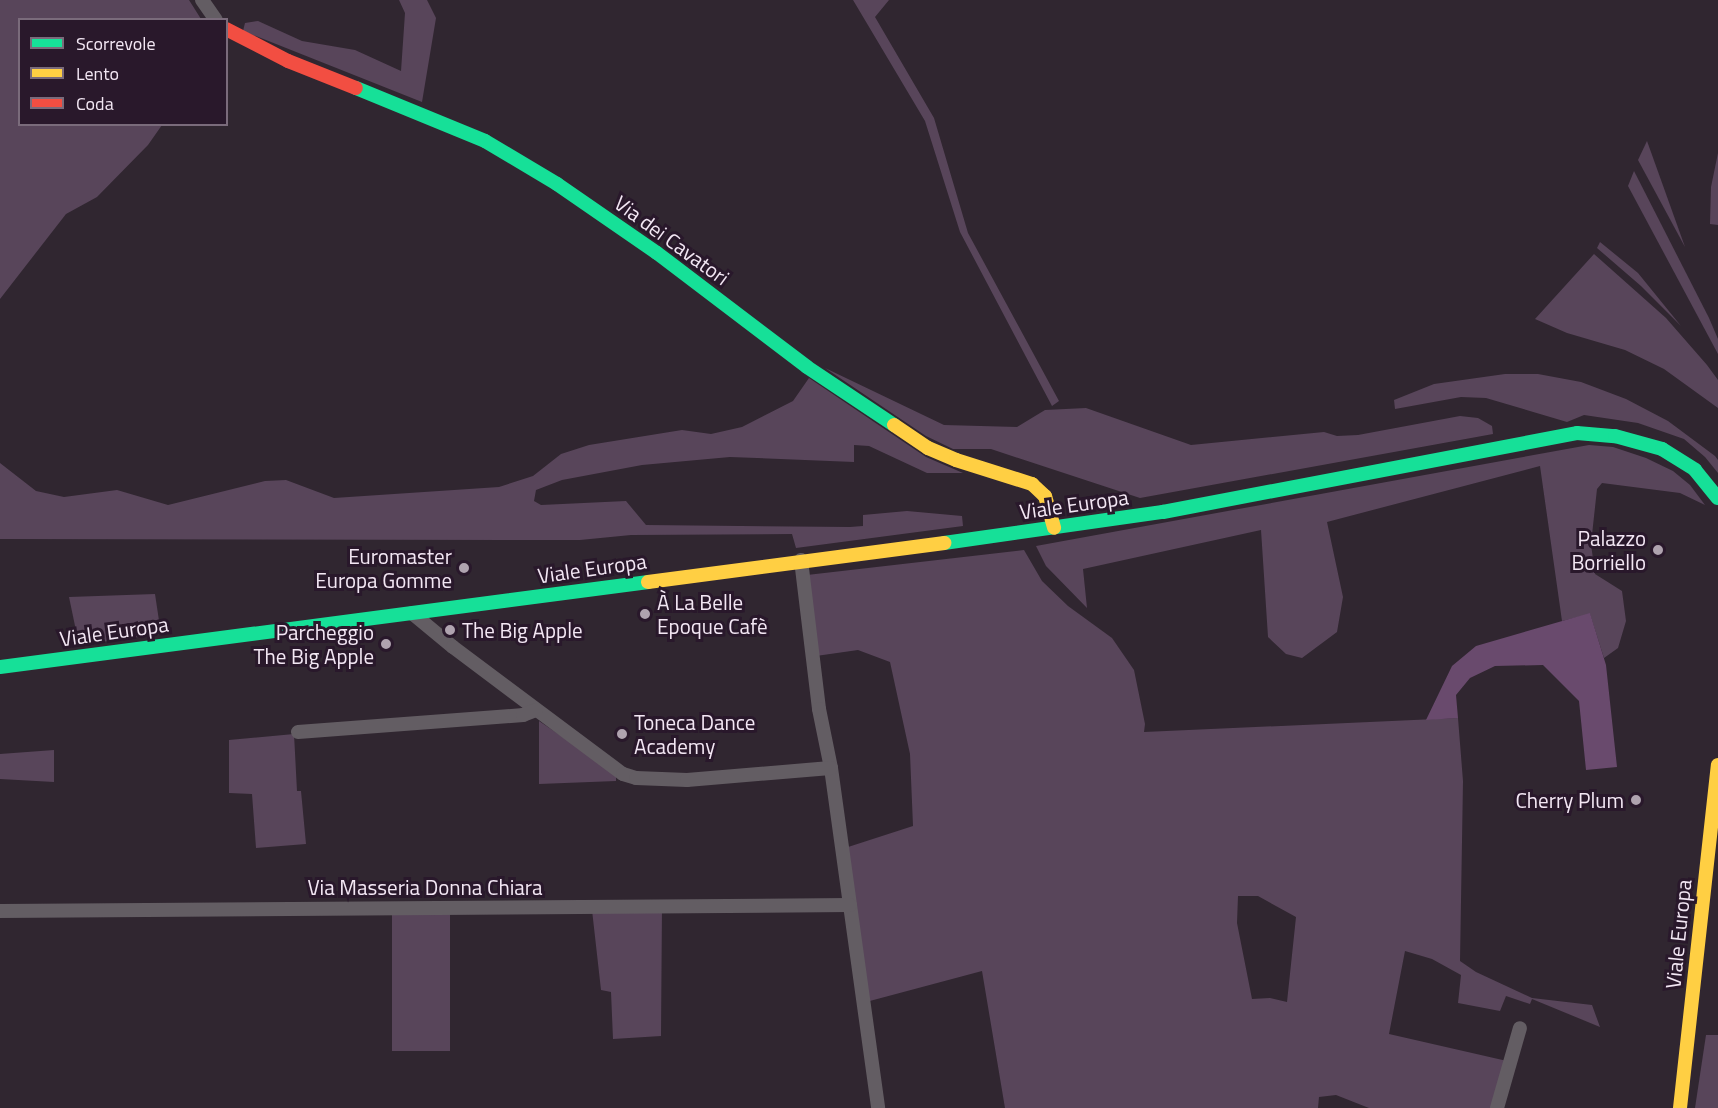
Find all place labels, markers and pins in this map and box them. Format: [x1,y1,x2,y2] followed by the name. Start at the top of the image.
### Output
[1571,525,1646,575] place label: Palazzo Borriello
[315,543,452,593] place label: Euromaster Europa Gomme
[1651,543,1665,557] marker: Palazzo Borriello
[457,561,471,575] marker: Euromaster Europa Gomme
[657,589,768,639] place label: À La Belle Epoque Cafè
[638,607,652,621] marker: À La Belle Epoque Cafè
[462,617,583,643] place label: The Big Apple
[253,619,374,669] place label: Parcheggio The Big Apple
[443,623,457,637] marker: The Big Apple
[379,637,393,651] marker: Parcheggio The Big Apple
[634,709,755,759] place label: Toneca Dance Academy
[615,727,629,741] marker: Toneca Dance Academy
[1515,787,1624,813] place label: Cherry Plum
[1629,793,1643,807] marker: Cherry Plum

